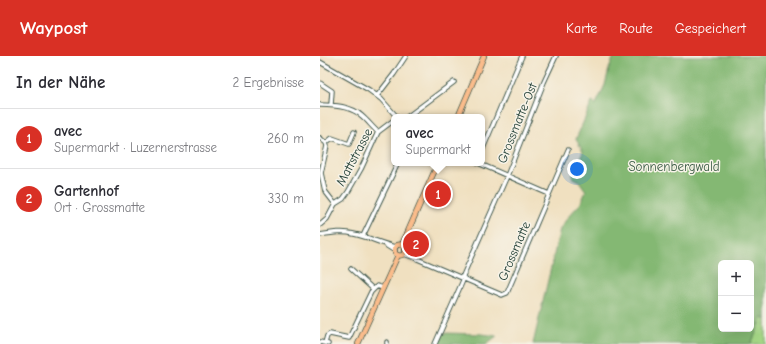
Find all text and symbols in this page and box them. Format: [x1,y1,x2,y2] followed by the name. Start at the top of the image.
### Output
[20,17,88,39] text: Waypost
[566,20,597,37] text: Karte
[619,20,653,37] text: Route
[675,20,746,37] text: Gespeichert
[16,73,105,92] text: In der Nähe
[232,75,304,90] text: 2 Ergebnisse
[494,79,540,165] street label: Grossmatte-Ost
[391,114,485,166] popup
[54,122,82,140] text: avec
[405,124,434,142] text: avec
[333,125,376,188] street label: Mattstrasse
[26,131,32,146] text: 1
[267,131,304,146] text: 260 m
[54,140,217,155] text: Supermarkt · Luzernerstrasse
[405,142,471,157] text: Supermarkt
[567,159,587,179] your location
[628,159,720,174] park label: Sonnenbergwald
[425,179,451,209] pin: 1
[54,182,119,200] text: Gartenhof
[26,191,32,206] text: 2
[268,191,304,206] text: 330 m
[54,200,145,215] text: Ort · Grossmatte
[495,219,533,283] street label: Grossmatte
[403,229,429,259] pin: 2
[718,260,754,332] map controls
[718,260,754,296] button: +
[718,296,754,332] button: −

